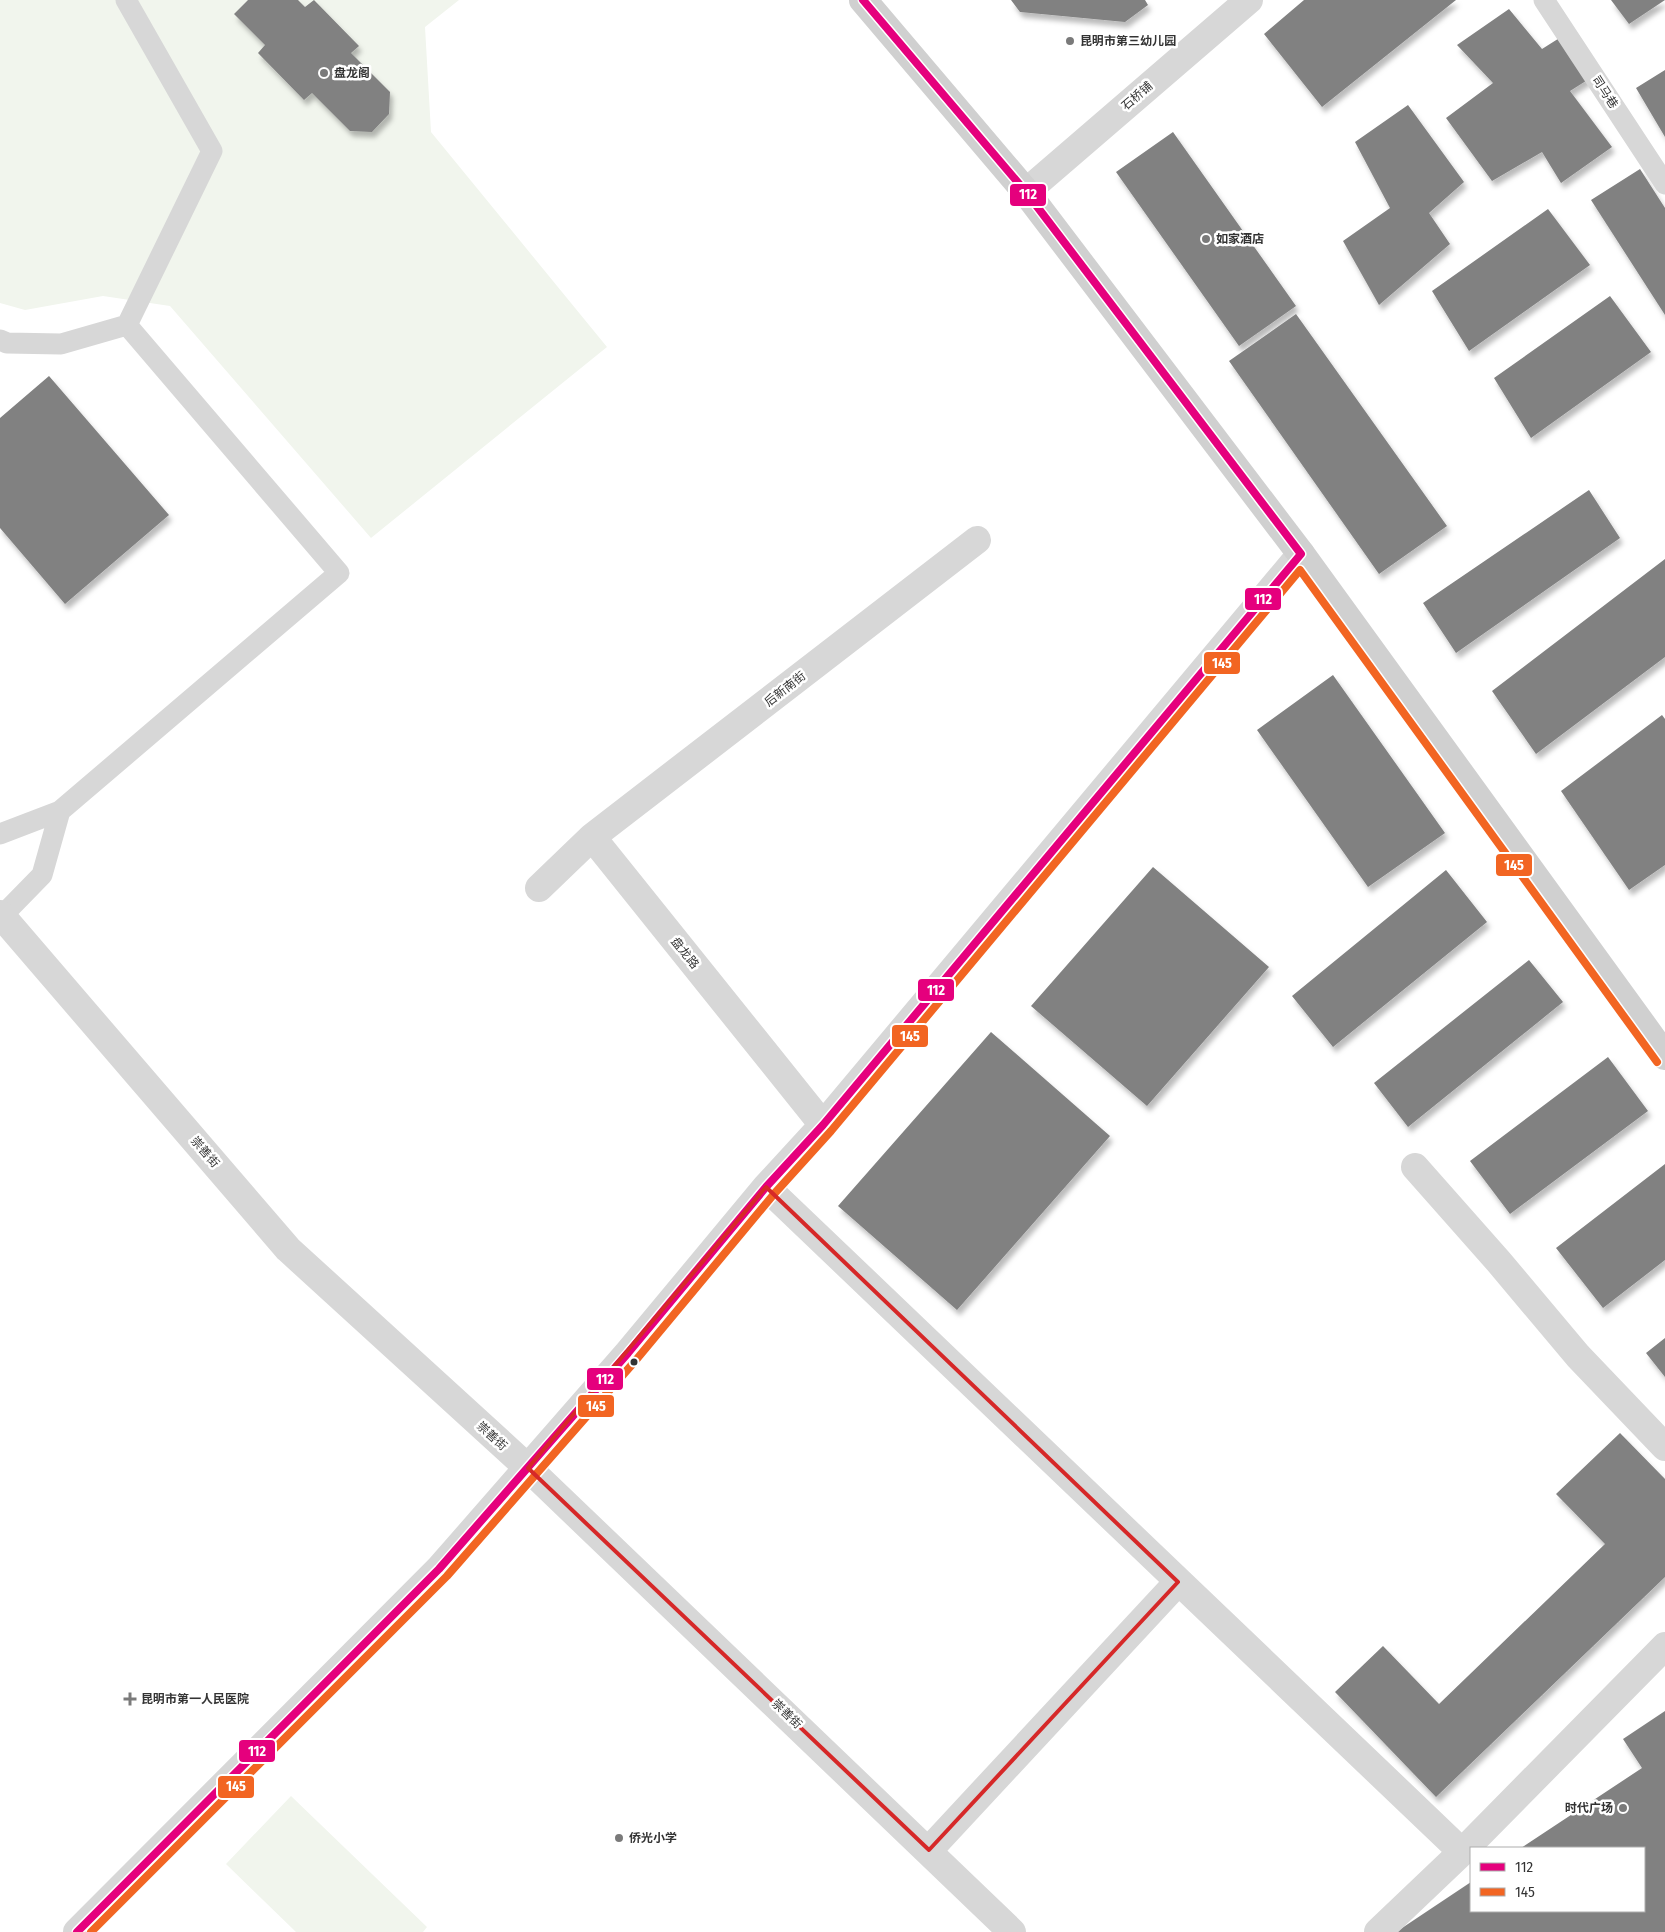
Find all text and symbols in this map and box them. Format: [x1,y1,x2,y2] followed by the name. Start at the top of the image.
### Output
[1080,34,1176,48] place label: 昆明市第三幼儿园
[1064,35,1076,47] marker: 昆明市第三幼儿园
[334,66,370,80] place label: 盘龙阁
[318,67,330,79] marker: 盘龙阁
[1589,73,1621,111] street label: 司马巷
[1119,79,1155,113] street label: 石桥铺
[1009,183,1047,207] line badge: 112
[1019,186,1038,203] text: 112
[1216,232,1264,246] place label: 如家酒店
[1200,233,1212,245] marker: 如家酒店
[1244,587,1282,611] line badge: 112
[1254,591,1273,608] text: 112
[1203,651,1241,675] line badge: 145
[1212,655,1232,672] text: 145
[762,669,808,709] street label: 后新南街
[1495,853,1533,877] line badge: 145
[1504,857,1524,874] text: 145
[668,935,702,971] street label: 盘龙路
[917,978,955,1002] line badge: 112
[927,982,946,999] text: 112
[891,1024,929,1048] line badge: 145
[900,1028,920,1045] text: 145
[188,1134,222,1170] street label: 崇善街
[629,1357,639,1367] unlabelled marker
[586,1367,624,1391] line badge: 112
[596,1371,615,1388] text: 112
[577,1394,615,1418] line badge: 145
[586,1398,606,1415] text: 145
[474,1419,510,1453] street label: 崇善街
[123,1692,137,1706] marker: 昆明市第一人民医院
[141,1692,249,1706] place label: 昆明市第一人民医院
[769,1696,805,1732] street label: 崇善街
[238,1739,276,1763] line badge: 112
[248,1743,267,1760] text: 112
[217,1775,255,1799] line badge: 145
[226,1778,246,1795] text: 145
[1565,1801,1613,1815] place label: 时代广场
[1617,1802,1629,1814] marker: 时代广场
[629,1831,677,1845] place label: 侨光小学
[613,1832,625,1844] marker: 侨光小学
[1470,1847,1645,1912] legend
[1515,1858,1533,1876] text: 112
[1515,1883,1535,1901] text: 145

